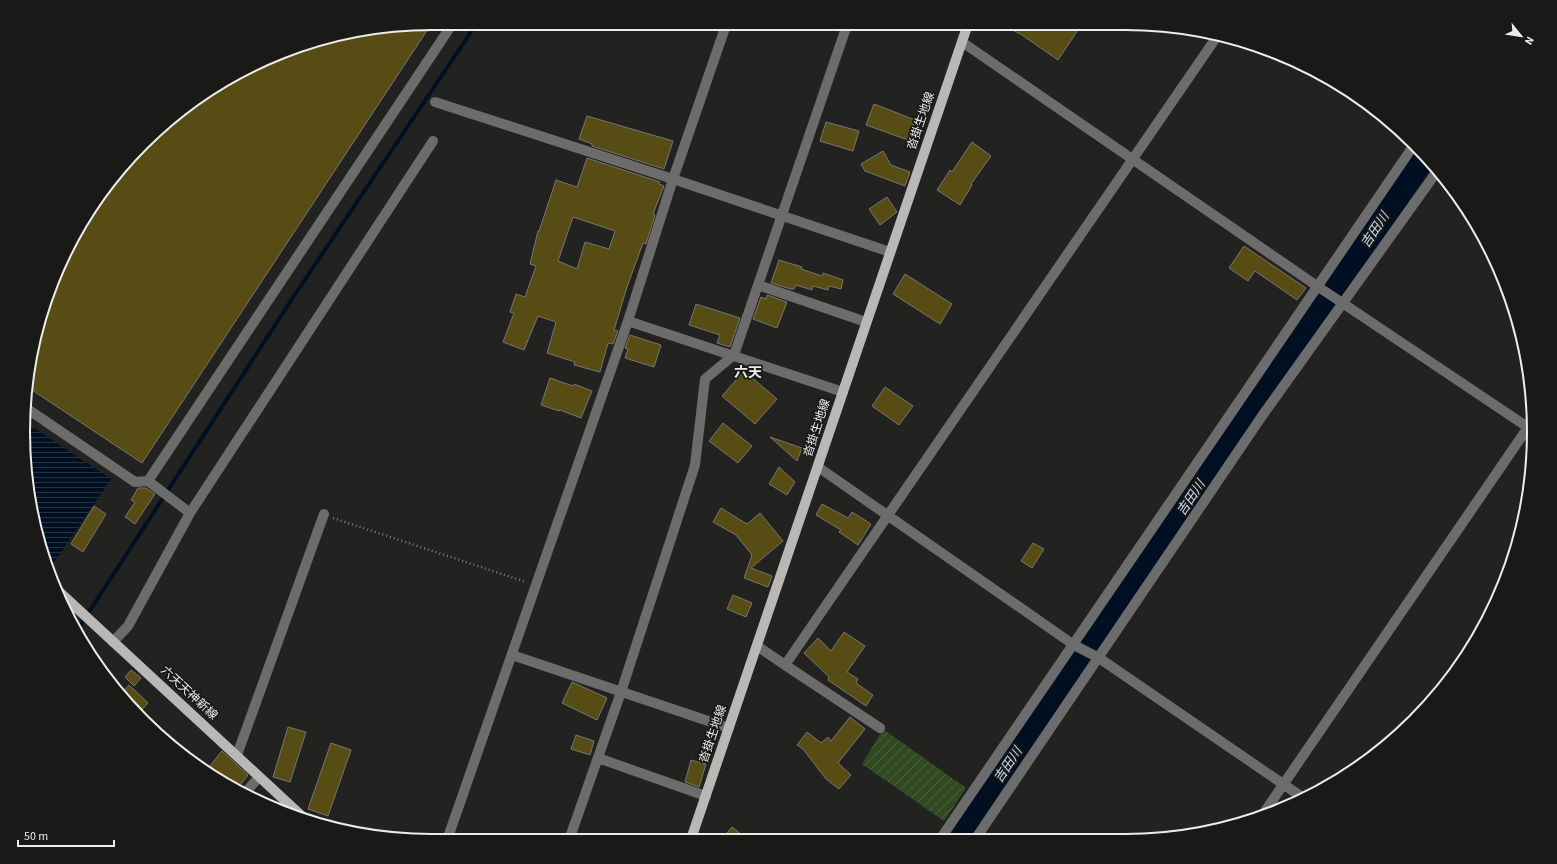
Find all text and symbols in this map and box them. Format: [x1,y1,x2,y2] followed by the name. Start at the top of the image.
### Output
[1501,16,1541,56] north arrow
[1521,34,1538,48] text: N
[903,90,939,152] street label: 沓掛生地線
[1357,207,1394,251] water label: 吉田川
[734,363,762,383] district label: 六天
[800,397,834,459] street label: 沓掛生地線
[1173,475,1210,519] water label: 吉田川
[157,662,221,724] street label: 六天天神新線
[695,703,731,765] street label: 沓掛生地線
[990,742,1027,786] water label: 吉田川
[18,822,114,848] scale bar
[24,828,48,845] text: 50 m

